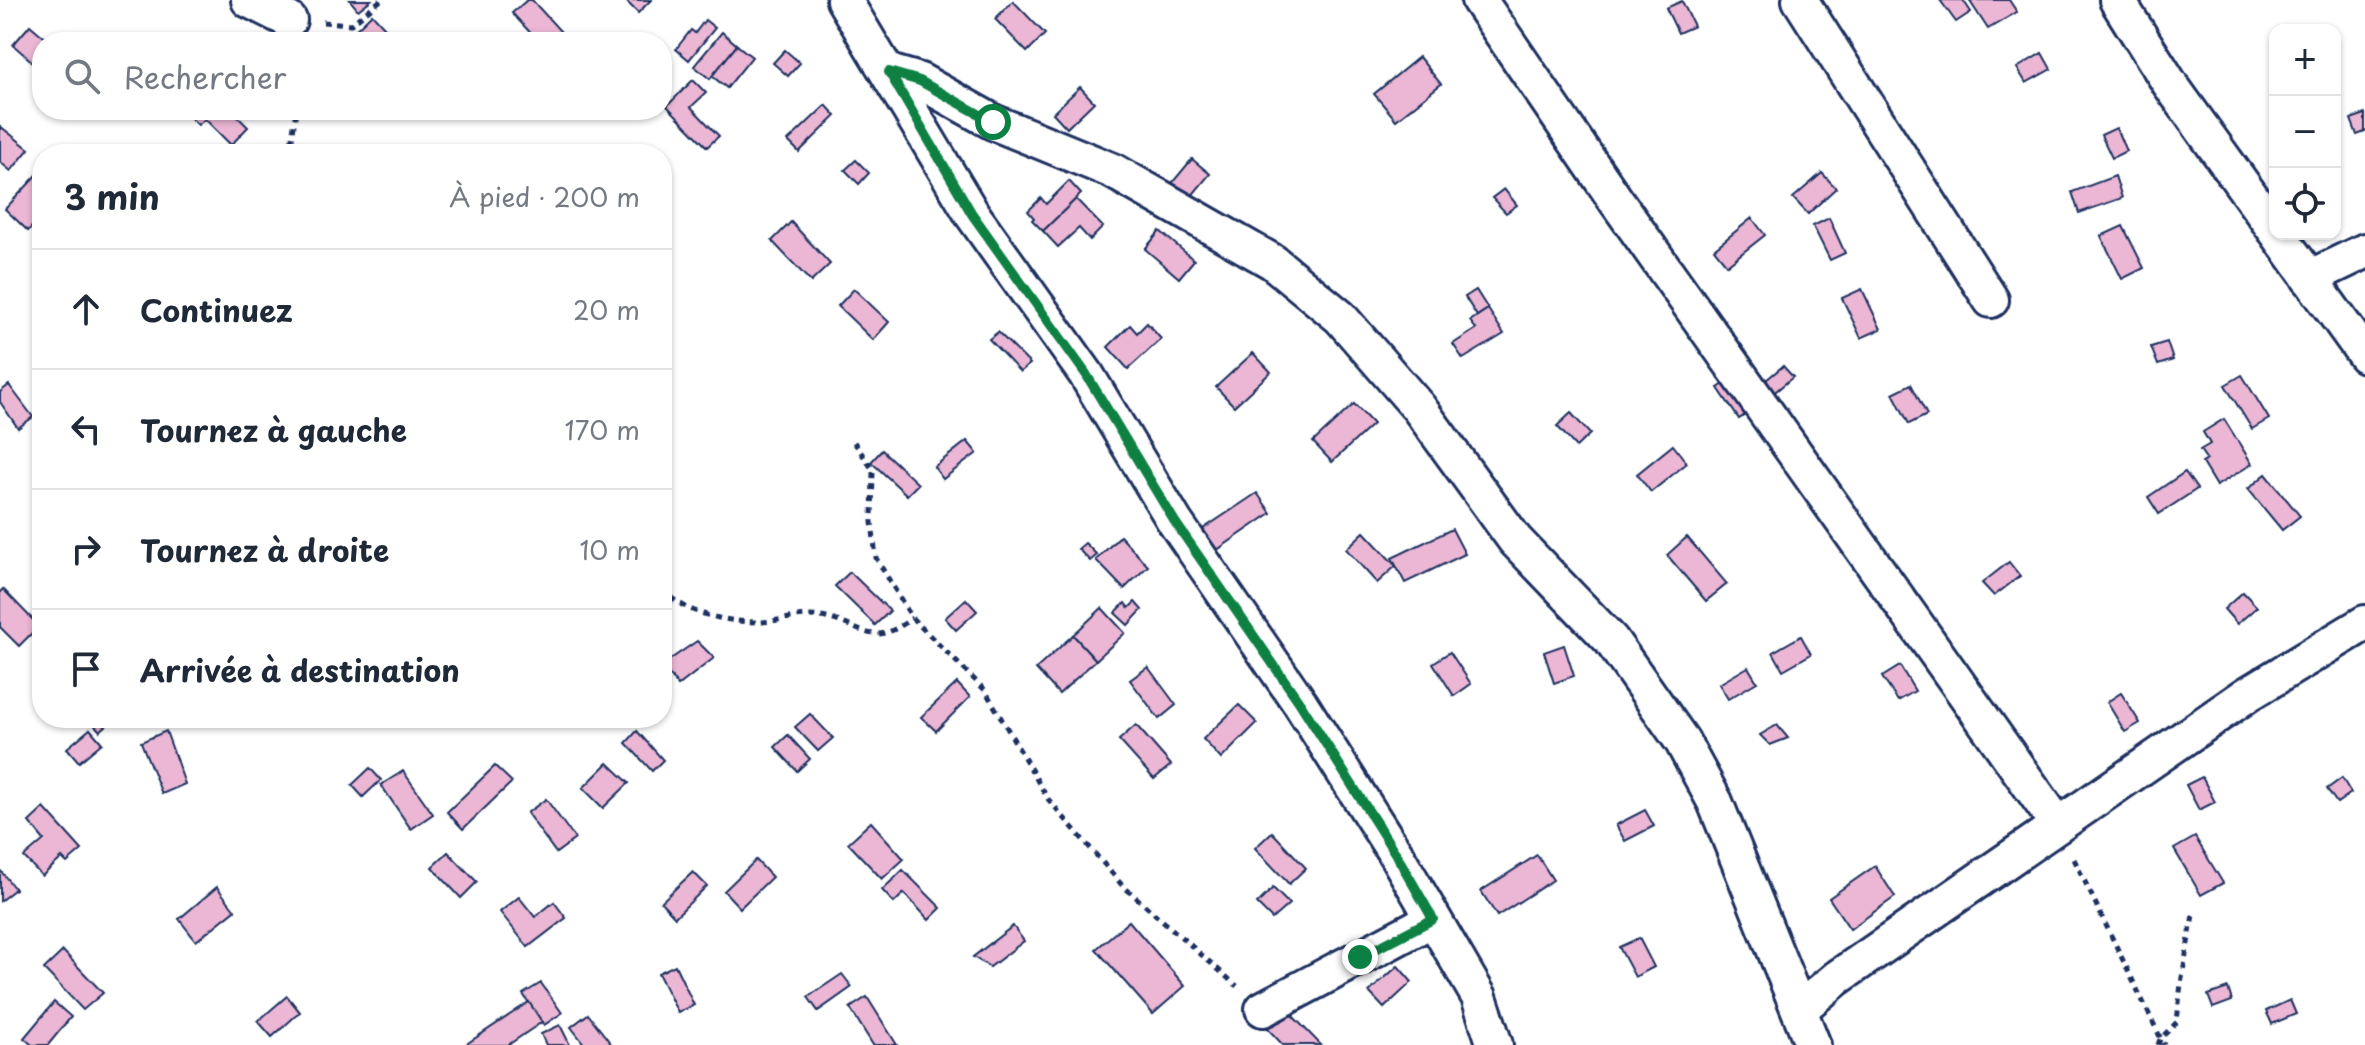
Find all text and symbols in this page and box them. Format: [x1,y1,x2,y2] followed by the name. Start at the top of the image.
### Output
[2269,24,2341,240] map controls
[2269,24,2341,96] button: +
[32,32,672,120] search box
[60,54,104,98] icon: search
[124,54,287,99] text: Rechercher
[2269,96,2341,168] button: −
[975,104,1011,140] route start
[2269,168,2341,240] button: locate
[64,170,160,222] text: 3 min
[449,177,640,216] text: À pied · 200 m
[64,287,108,331] icon: ahead
[140,287,293,332] text: Continuez
[573,290,640,329] text: 20 m
[64,407,108,451] icon: left
[140,407,407,452] text: Tournez à gauche
[565,410,640,449] text: 170 m
[64,527,108,571] icon: right
[140,527,389,572] text: Tournez à droite
[579,530,640,569] text: 10 m
[64,647,108,691] icon: arrive
[140,647,460,692] text: Arrivée à destination
[1342,939,1378,975] route end

